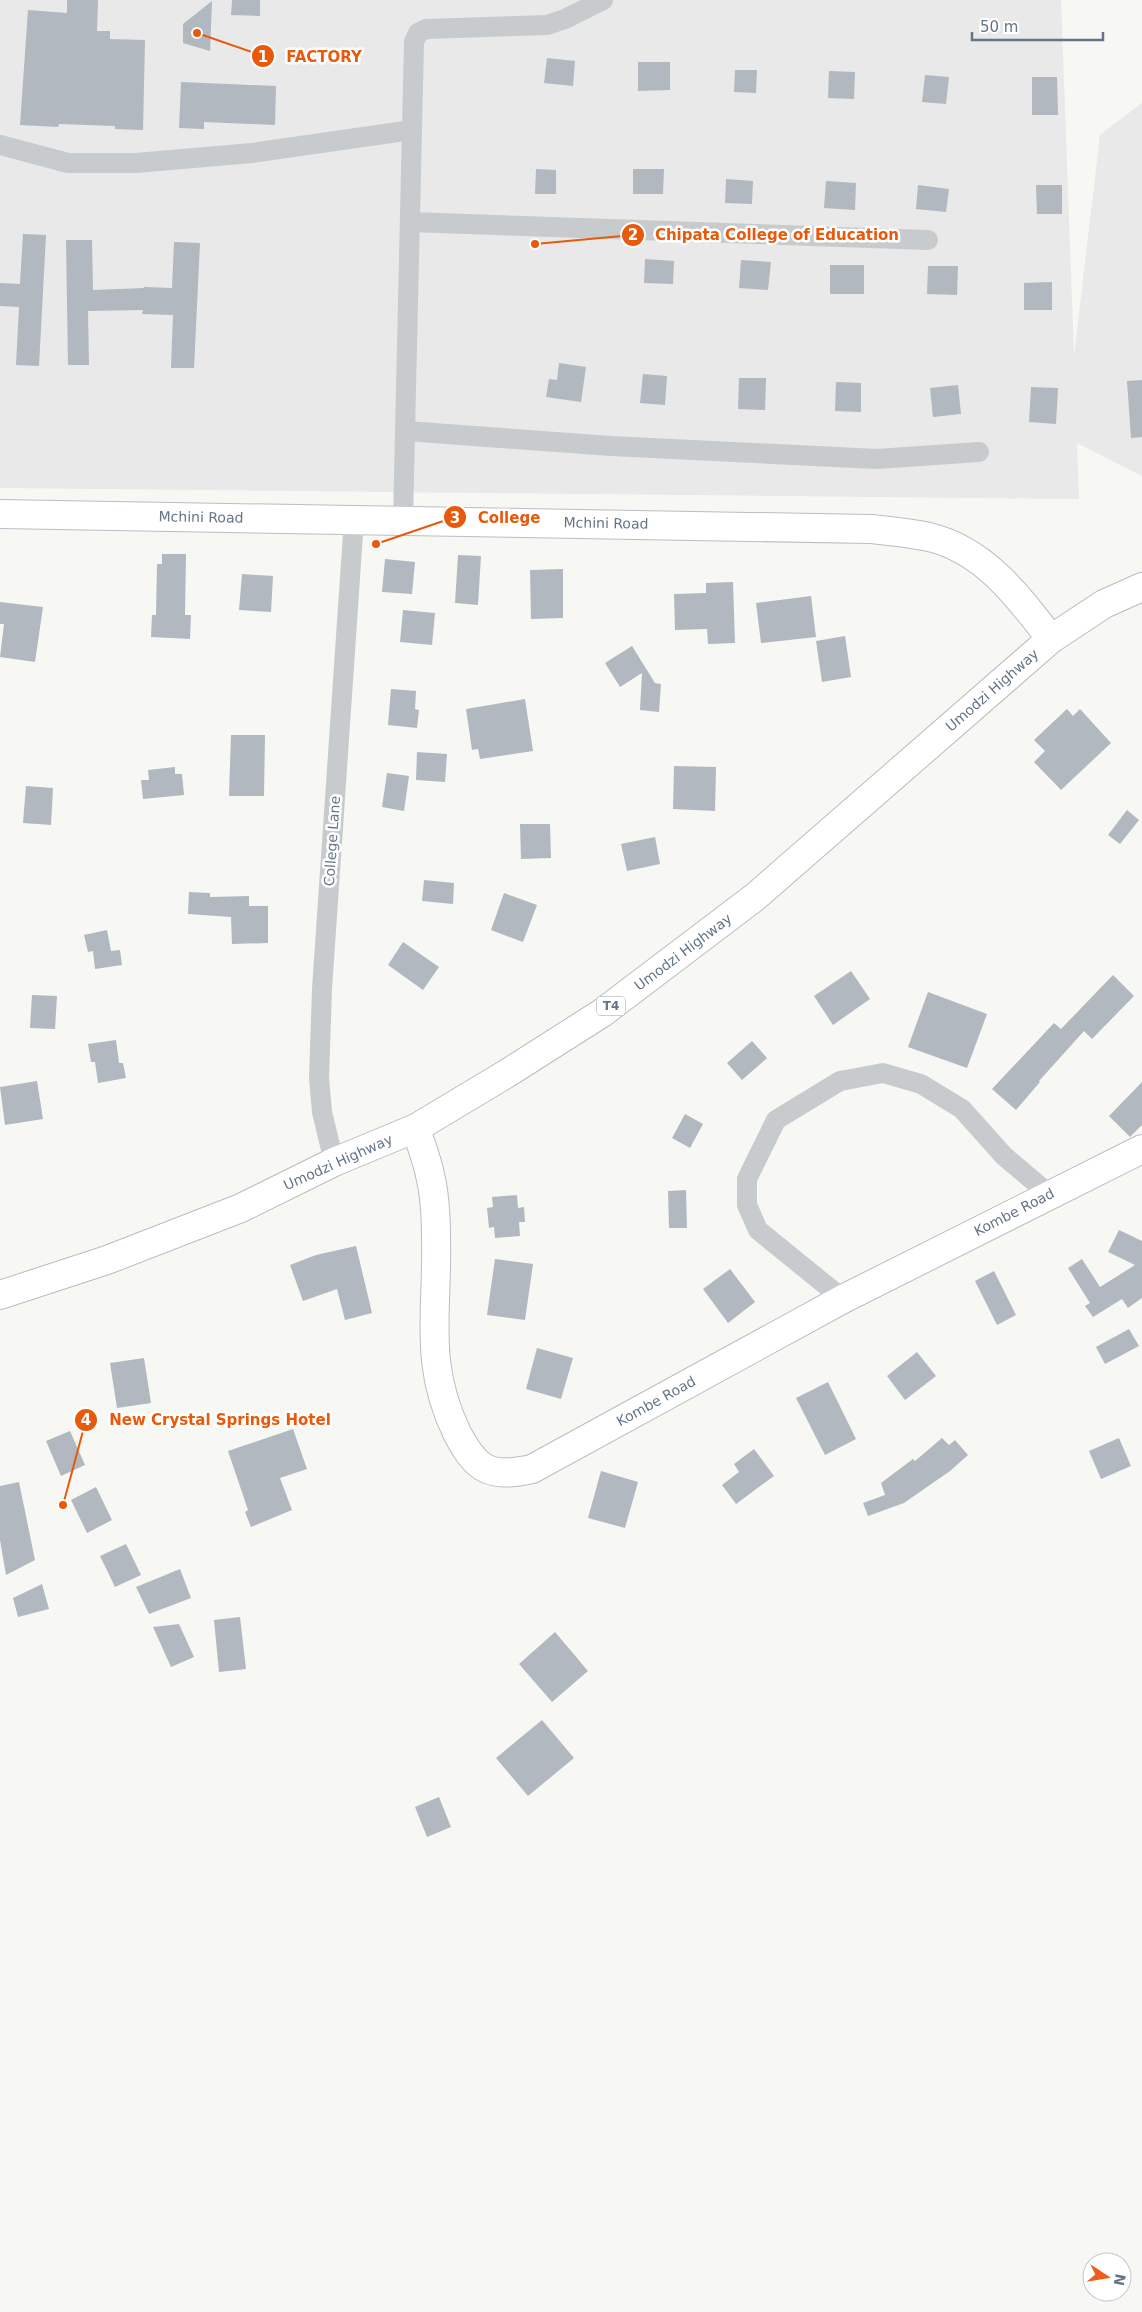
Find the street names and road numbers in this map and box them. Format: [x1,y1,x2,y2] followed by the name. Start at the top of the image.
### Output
[158,508,244,526] street label: Mchini Road
[563,514,649,532] street label: Mchini Road
[942,645,1042,735] street label: Umodzi Highway
[321,795,343,887] street label: College Lane
[631,910,735,994] street label: Umodzi Highway
[597,996,625,1016] road number: T4
[281,1131,395,1193] street label: Umodzi Highway
[971,1185,1057,1239] street label: Kombe Road
[614,1373,698,1429] street label: Kombe Road

